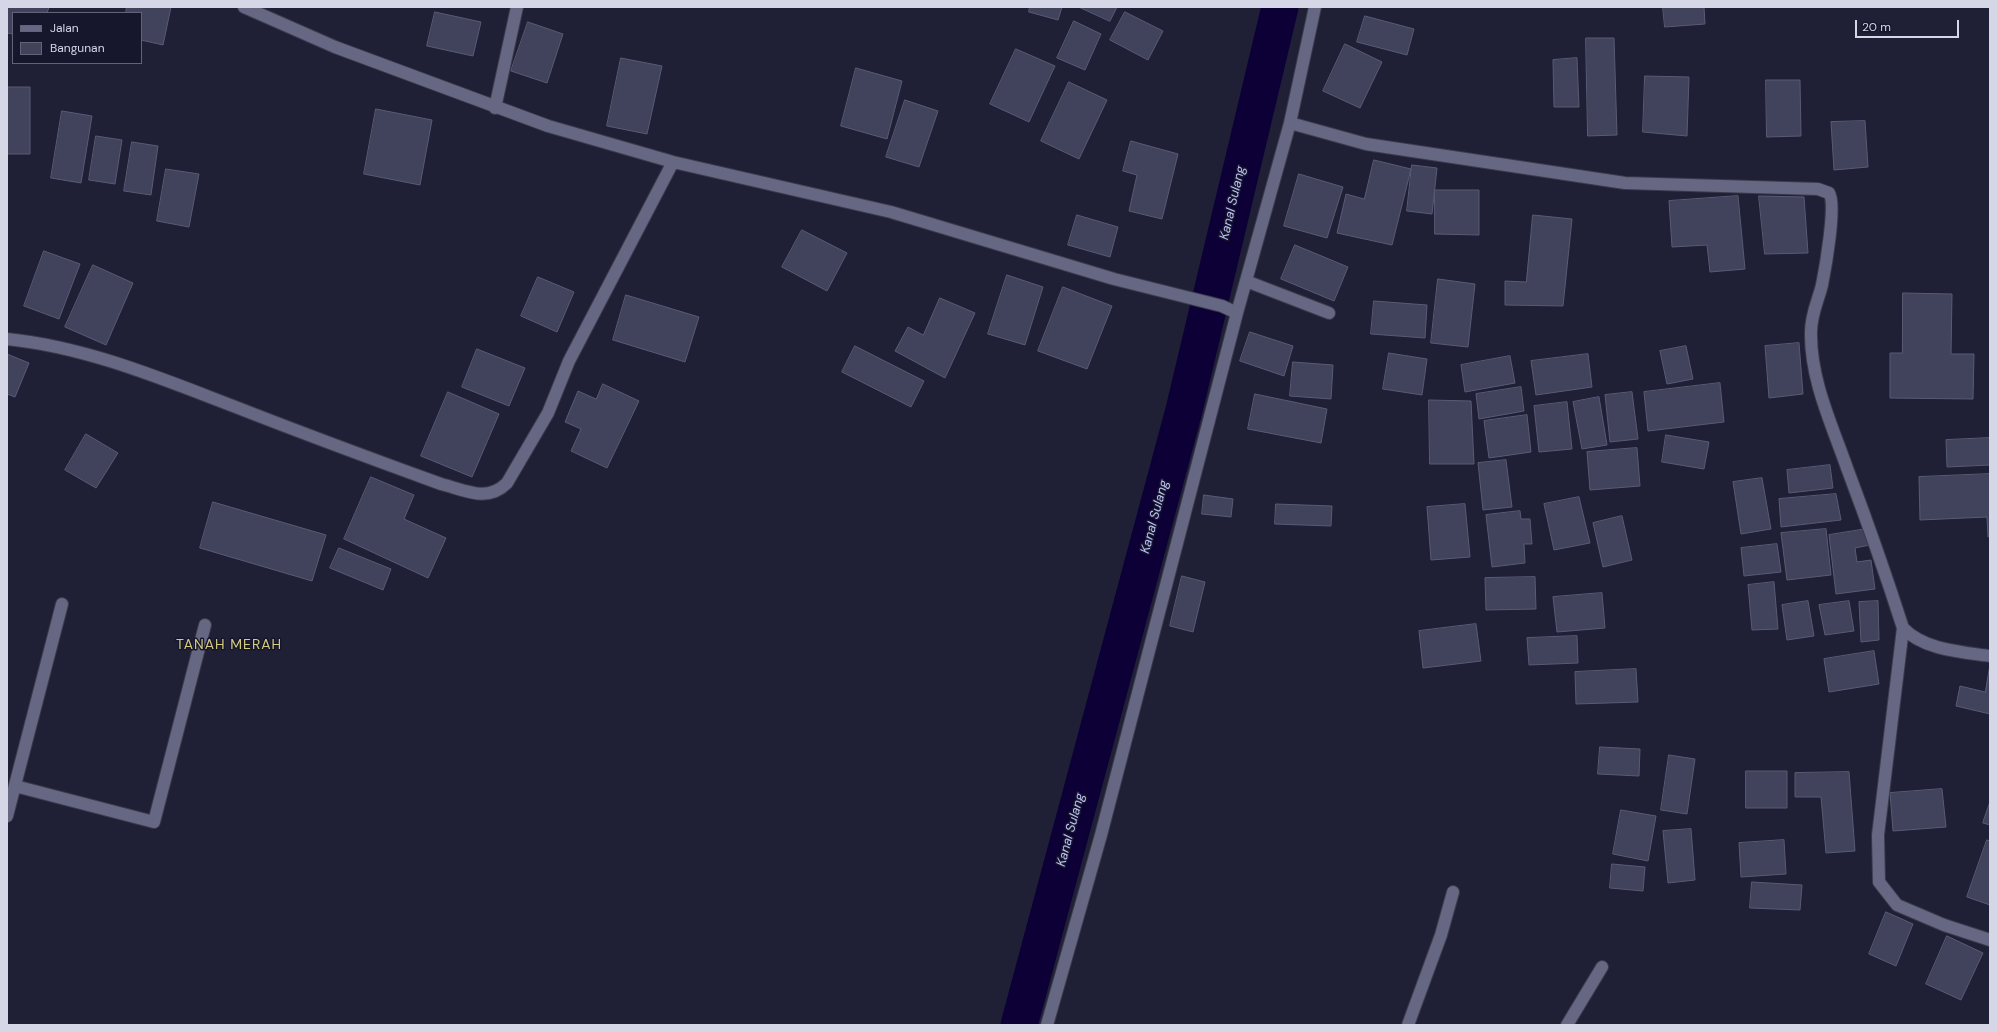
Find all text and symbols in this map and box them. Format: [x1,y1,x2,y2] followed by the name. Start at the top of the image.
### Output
[12,12,142,64] legend
[1857,12,1961,38] scale bar
[1862,19,1891,35] text: 20 m
[50,20,79,36] text: Jalan
[50,40,105,56] text: Bangunan
[1217,164,1249,242] water label: Kanal Sulang
[1138,478,1172,556] water label: Kanal Sulang
[176,637,282,653] district label: TANAH MERAH
[1054,791,1088,869] water label: Kanal Sulang

